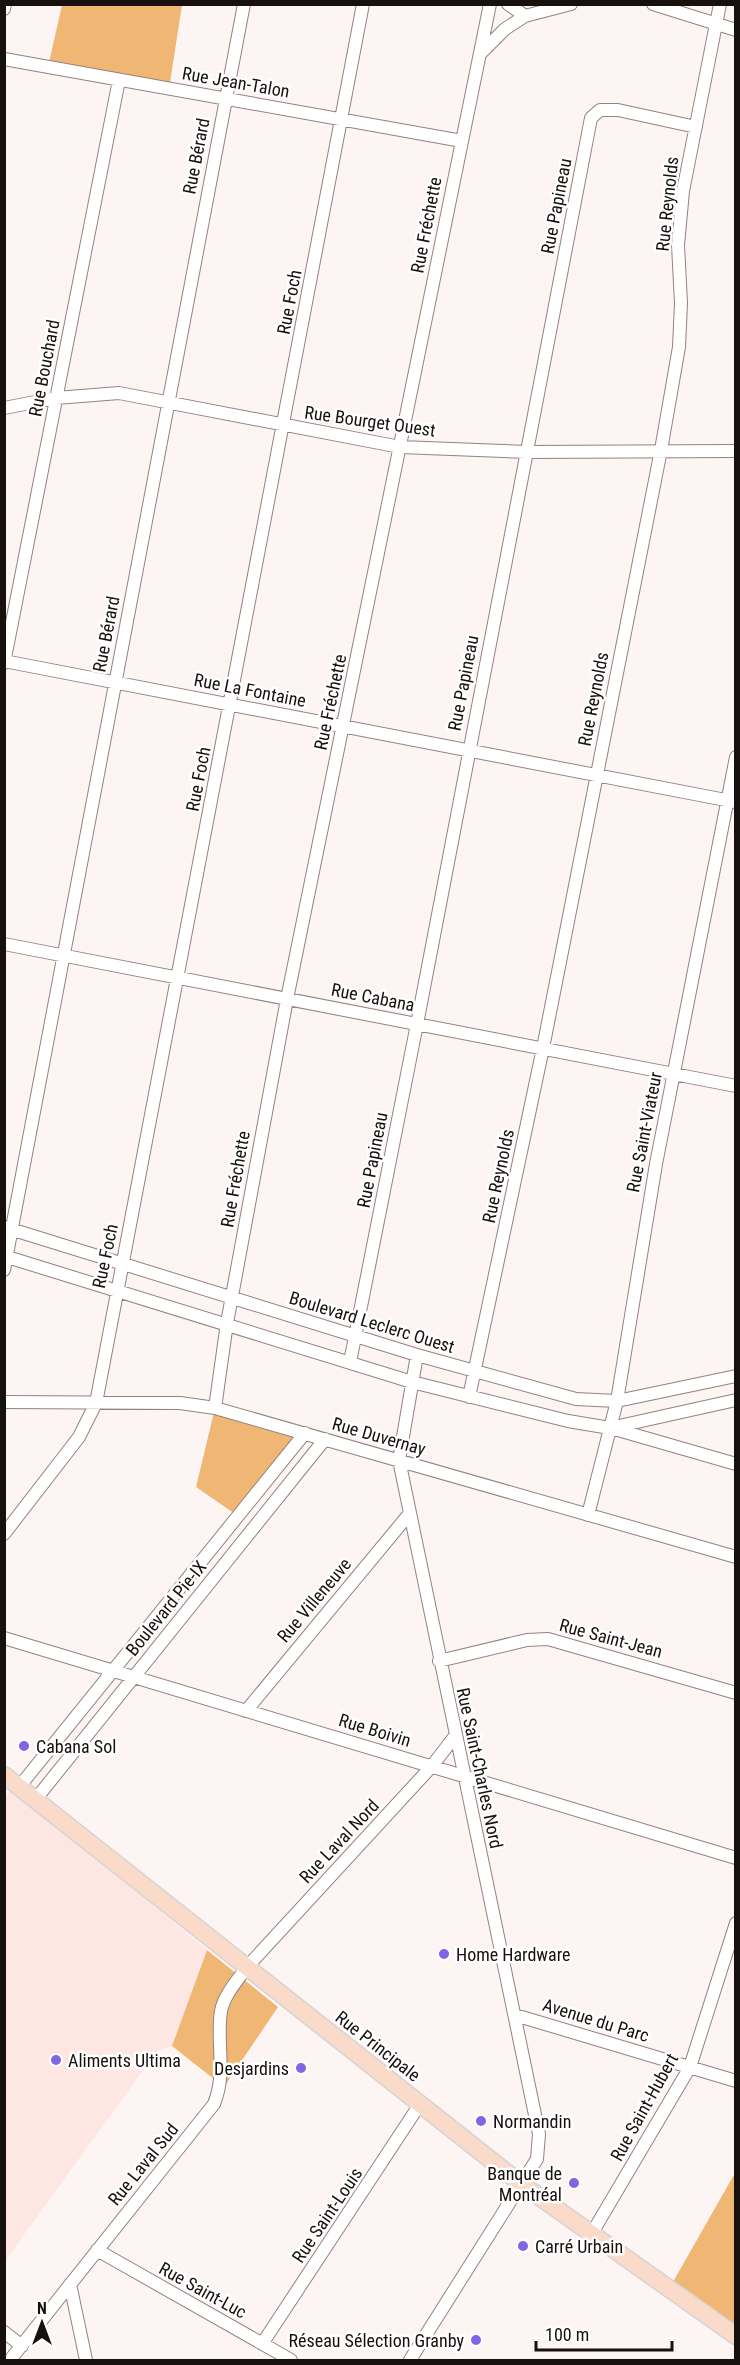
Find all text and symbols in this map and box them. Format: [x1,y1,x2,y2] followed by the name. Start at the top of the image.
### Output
[181,62,291,102] street label: Rue Jean-Talon
[178,116,214,196] street label: Rue Bérard
[536,156,576,256] street label: Rue Papineau
[652,156,682,252] street label: Rue Reynolds
[406,175,446,275] street label: Rue Fréchette
[272,268,306,336] street label: Rue Foch
[24,318,64,418] street label: Rue Bouchard
[303,401,437,441] street label: Rue Bourget Ouest
[88,594,124,674] street label: Rue Bérard
[443,633,483,733] street label: Rue Papineau
[574,650,612,748] street label: Rue Reynolds
[310,652,350,752] street label: Rue Fréchette
[192,669,308,711] street label: Rue La Fontaine
[181,745,215,813] street label: Rue Foch
[330,979,416,1015] street label: Rue Cabana
[622,1070,666,1194] street label: Rue Saint-Viateur
[352,1110,392,1210] street label: Rue Papineau
[478,1127,518,1225] street label: Rue Reynolds
[216,1129,254,1229] street label: Rue Fréchette
[88,1222,122,1290] street label: Rue Foch
[287,1287,457,1357] street label: Boulevard Leclerc Ouest
[330,1413,429,1459] street label: Rue Duvernay
[273,1554,355,1646] street label: Rue Villeneuve
[121,1556,211,1660] street label: Boulevard Pie-IX
[557,1614,665,1662] street label: Rue Saint-Jean
[453,1686,507,1850] street label: Rue Saint-Charles Nord
[336,1709,414,1751] street label: Rue Boivin
[36,1736,116,1757] place label: Cabana Sol
[17,1739,31,1753] marker: Cabana Sol
[295,1795,383,1887] street label: Rue Laval Nord
[456,1944,570,1965] place label: Home Hardware
[437,1947,451,1961] marker: Home Hardware
[540,1994,652,2046] street label: Avenue du Parc
[331,2006,425,2086] street label: Rue Principale
[606,2049,682,2165] street label: Rue Saint-Hubert
[68,2050,181,2071] place label: Aliments Ultima
[49,2053,63,2067] marker: Aliments Ultima
[214,2058,289,2079] place label: Desjardins
[294,2061,308,2075] marker: Desjardins
[493,2111,571,2132] place label: Normandin
[474,2114,488,2128] marker: Normandin
[104,2119,182,2209] street label: Rue Laval Sud
[487,2163,562,2205] place label: Banque de Montréal
[288,2164,366,2266] street label: Rue Saint-Louis
[567,2176,581,2190] marker: Banque de Montréal
[535,2236,623,2257] place label: Carré Urbain
[516,2239,530,2253] marker: Carré Urbain
[156,2257,250,2323] street label: Rue Saint-Luc
[12,2293,72,2353] north arrow
[37,2299,47,2318] text: N
[536,2314,672,2352] scale bar
[545,2324,589,2345] text: 100 m
[289,2330,464,2351] place label: Réseau Sélection Granby
[469,2333,483,2347] marker: Réseau Sélection Granby

